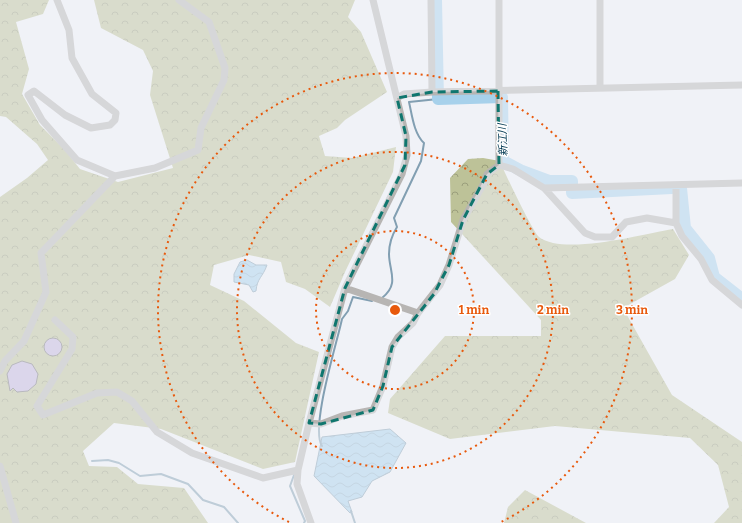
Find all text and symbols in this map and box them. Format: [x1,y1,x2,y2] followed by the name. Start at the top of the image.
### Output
[496,122,510,157] water label: 新江川
[388,303,402,317] centre of rings
[459,303,489,317] text: 1 min
[537,303,569,317] text: 2 min
[616,303,648,317] text: 3 min

